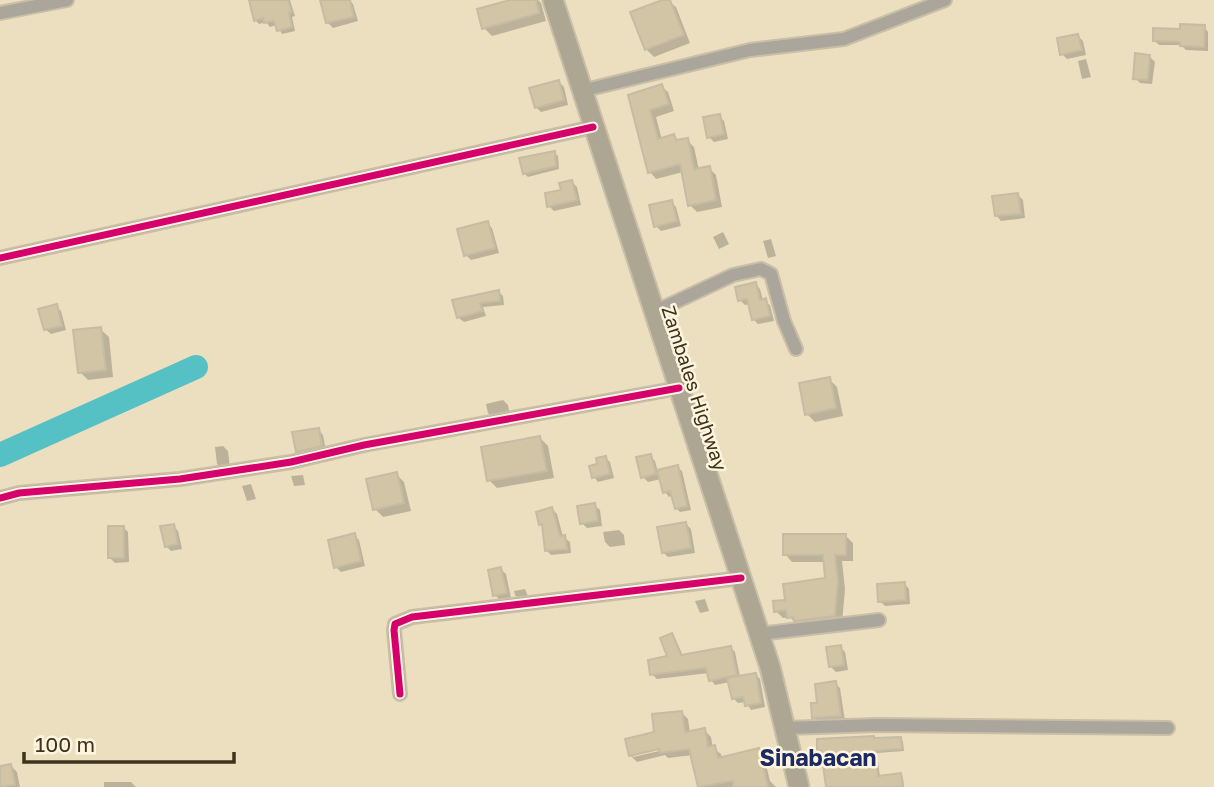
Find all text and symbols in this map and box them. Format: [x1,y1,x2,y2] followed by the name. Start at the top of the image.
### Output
[658,303,733,474] street label: Zambales Highway
[24,720,234,764] scale bar
[35,731,95,757] text: 100 m
[760,743,876,771] district label: Sinabacan

